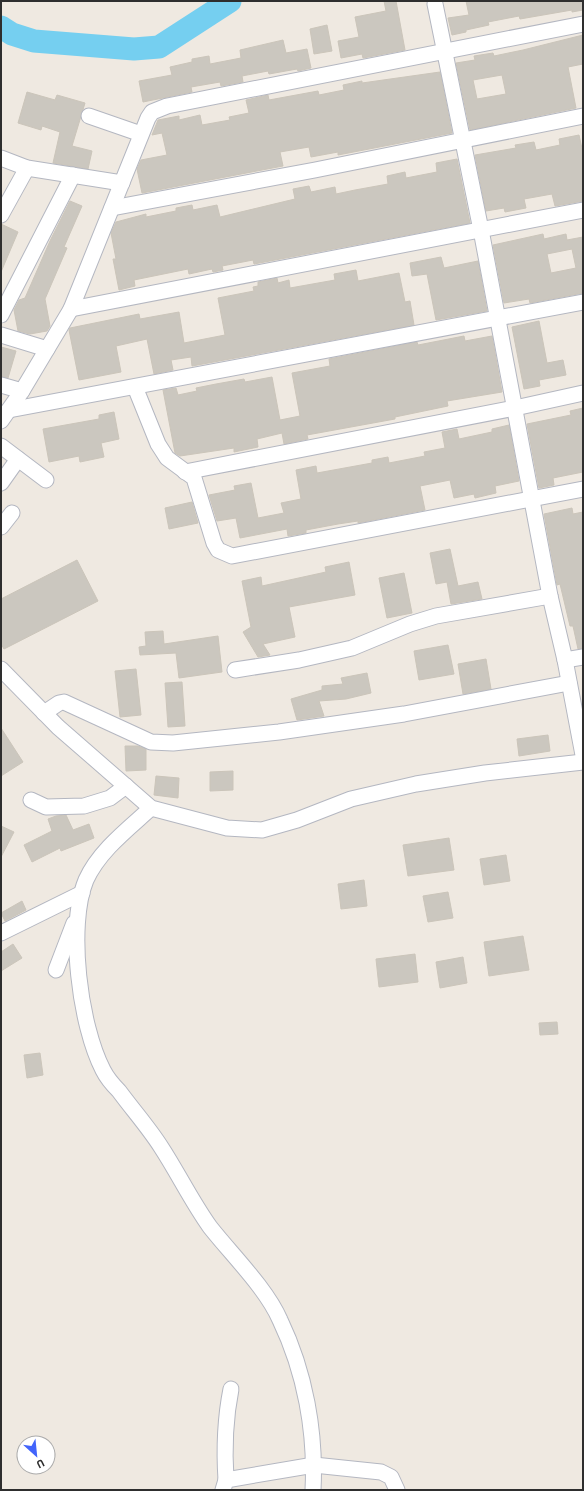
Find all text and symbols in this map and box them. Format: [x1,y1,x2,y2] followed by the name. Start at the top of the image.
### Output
[16,1435,56,1475] north arrow
[34,1455,47,1473] text: U

